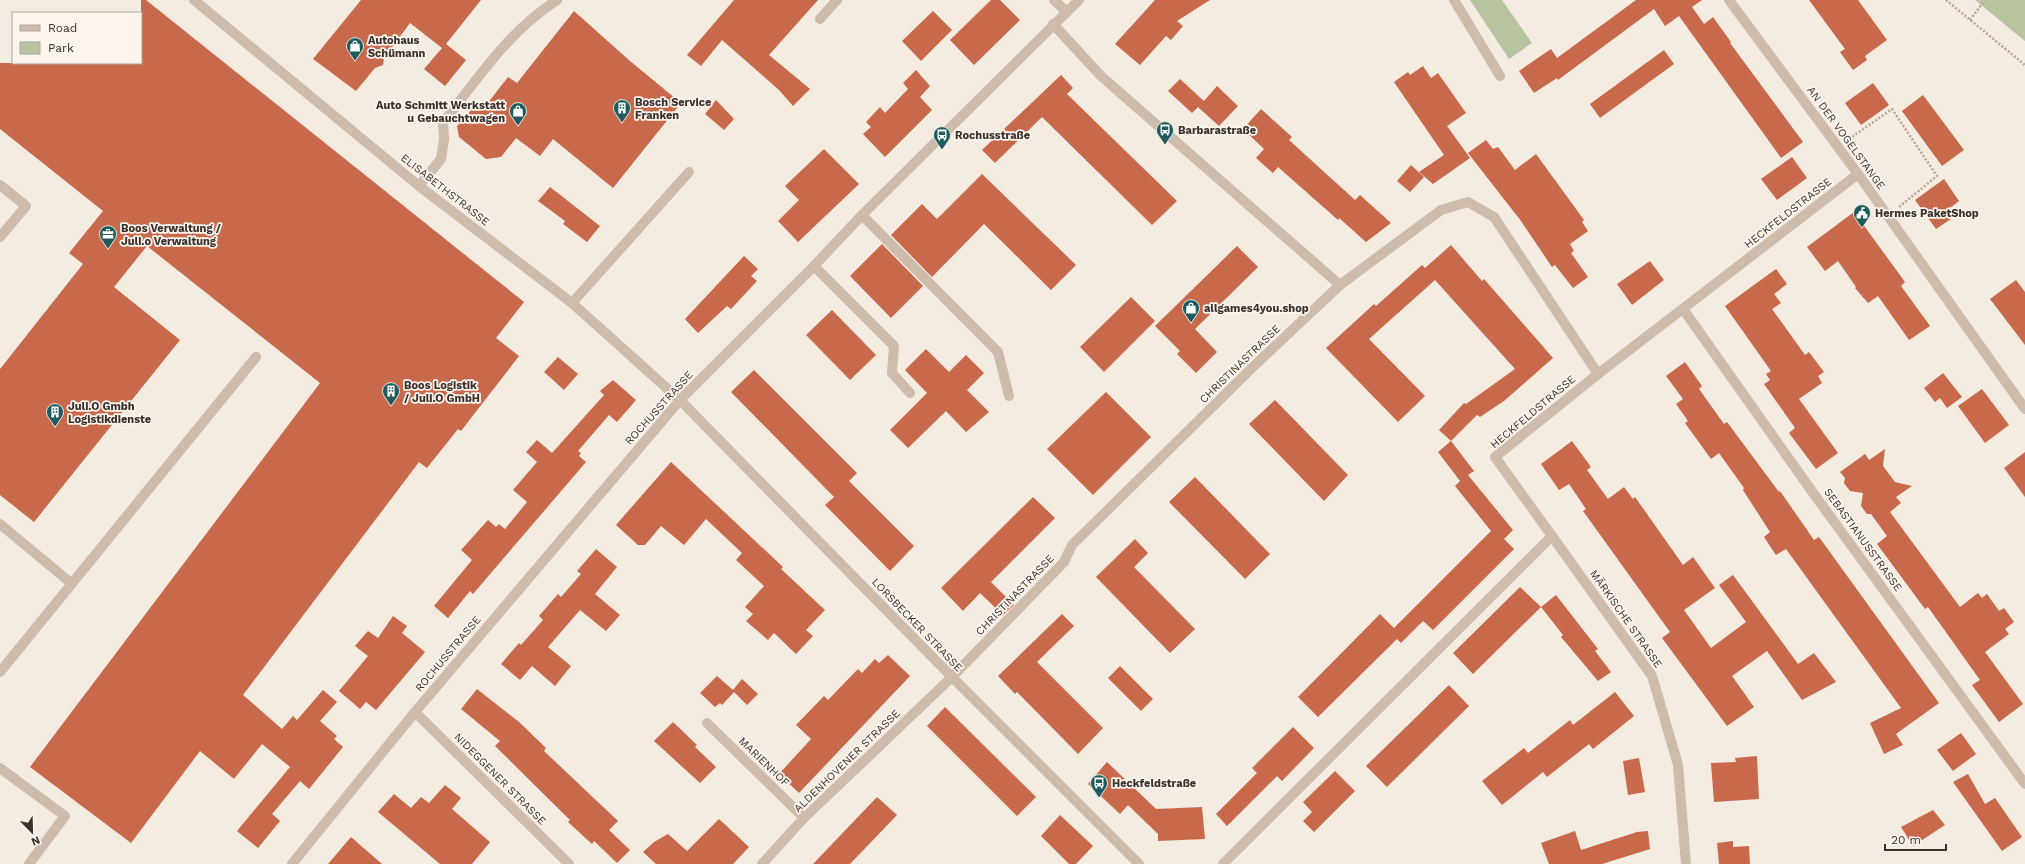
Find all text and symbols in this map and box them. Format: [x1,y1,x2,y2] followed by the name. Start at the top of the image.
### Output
[12,12,142,64] legend
[48,21,77,35] text: Road
[368,34,426,60] place label: Autohaus Schümann
[345,36,365,61] shop icon: Autohaus Schümann
[48,41,74,55] text: Park
[1804,84,1888,192] street label: AN DER VOGELSTANGE
[635,96,711,122] place label: Bosch Service Franken
[612,98,632,123] building icon: Bosch Service Franken
[376,99,505,125] place label: Auto Schmitt Werkstatt u Gebauchtwagen
[508,101,528,126] shop icon: Auto Schmitt Werkstatt u Gebauchtwagen
[1155,120,1175,145] bus stop icon: Barbarastraße
[1178,124,1256,137] place label: Barbarastraße
[932,125,952,150] bus stop icon: Rochusstraße
[955,129,1030,142] place label: Rochusstraße
[398,151,492,229] street label: ELISABETHSTRASSE
[1742,175,1834,251] street label: HECKFELDSTRASSE
[1852,203,1872,228] public building icon: Hermes PaketShop
[1875,207,1979,220] place label: Hermes PaketShop
[121,222,221,248] place label: Boos Verwaltung / Juli.o Verwaltung
[98,224,118,249] office icon: Boos Verwaltung / Juli.o Verwaltung
[1181,298,1201,323] shop icon: allgames4you.shop
[1204,302,1309,315] place label: allgames4you.shop
[1197,322,1283,406] street label: CHRISTINASTRASSE
[622,368,696,448] street label: ROCHUSSTRASSE
[1488,373,1578,451] street label: HECKFELDSTRASSE
[404,379,480,405] place label: Boos Logistik / Juli.O GmbH
[381,381,401,406] building icon: Boos Logistik / Juli.O GmbH
[68,400,151,426] place label: Juli.O Gmbh Logistikdienste
[45,402,65,427] building icon: Juli.O Gmbh Logistikdienste
[1821,486,1905,594] street label: SEBASTIANUSSTRASSE
[973,552,1057,638] street label: CHRISTINASTRASSE
[1587,567,1666,671] street label: MÄRKISCHE STRASSE
[869,576,965,674] street label: LORSBECKER STRASSE
[413,613,483,695] street label: ROCHUSSTRASSE
[791,707,903,815] street label: ALDENHOVENER STRASSE
[451,730,549,828] street label: NIDEGGENER STRASSE
[736,735,792,790] street label: MARIENHOF
[1089,773,1109,798] bus stop icon: Heckfeldstraße
[1112,777,1196,790] place label: Heckfeldstraße
[12,812,52,852] north arrow
[1885,826,1946,852] scale bar
[29,833,42,848] text: N
[1891,833,1921,847] text: 20 m

